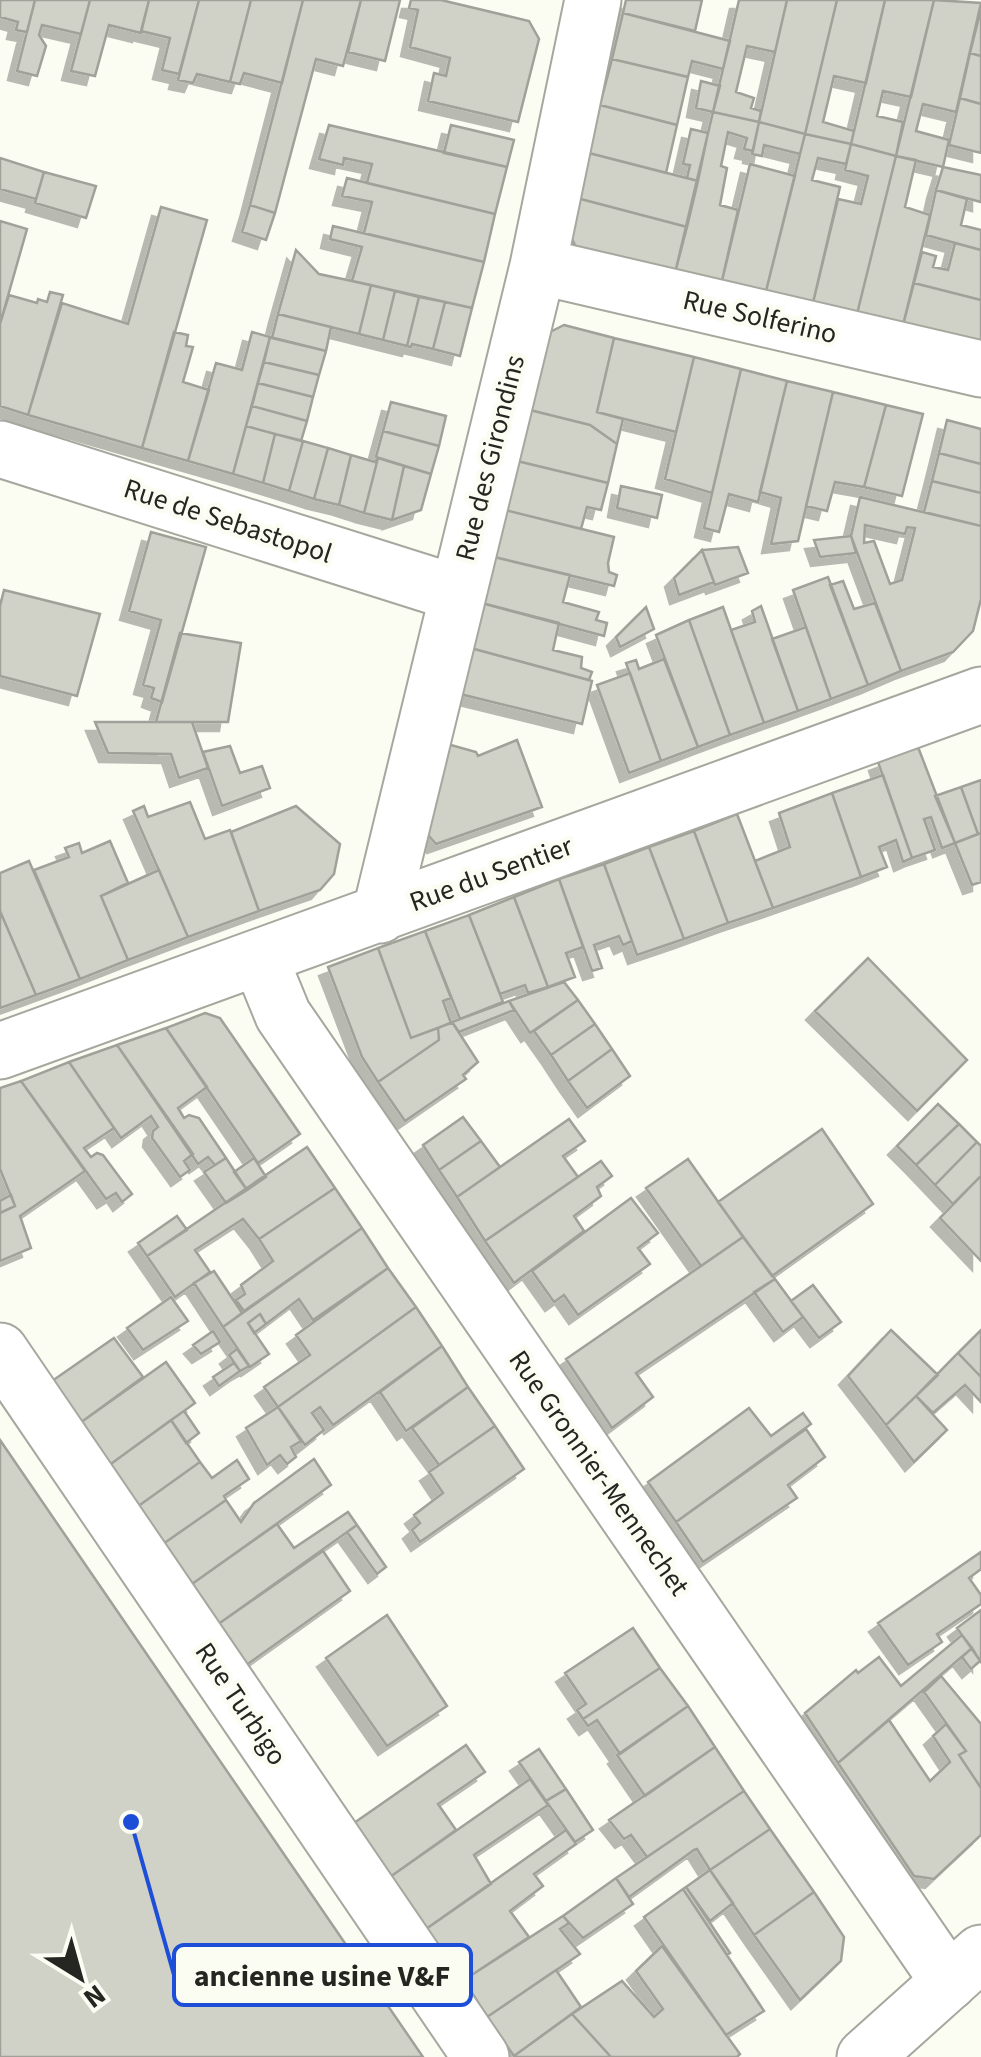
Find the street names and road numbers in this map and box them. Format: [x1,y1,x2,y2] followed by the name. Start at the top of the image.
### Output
[679,280,841,354] street label: Rue Solferino
[445,351,535,565] street label: Rue des Girondins
[119,468,337,574] street label: Rue de Sebastopol
[404,826,579,922] street label: Rue du Sentier
[499,1342,699,1604] street label: Rue Gronnier-Mennechet
[185,1635,297,1773] street label: Rue Turbigo

